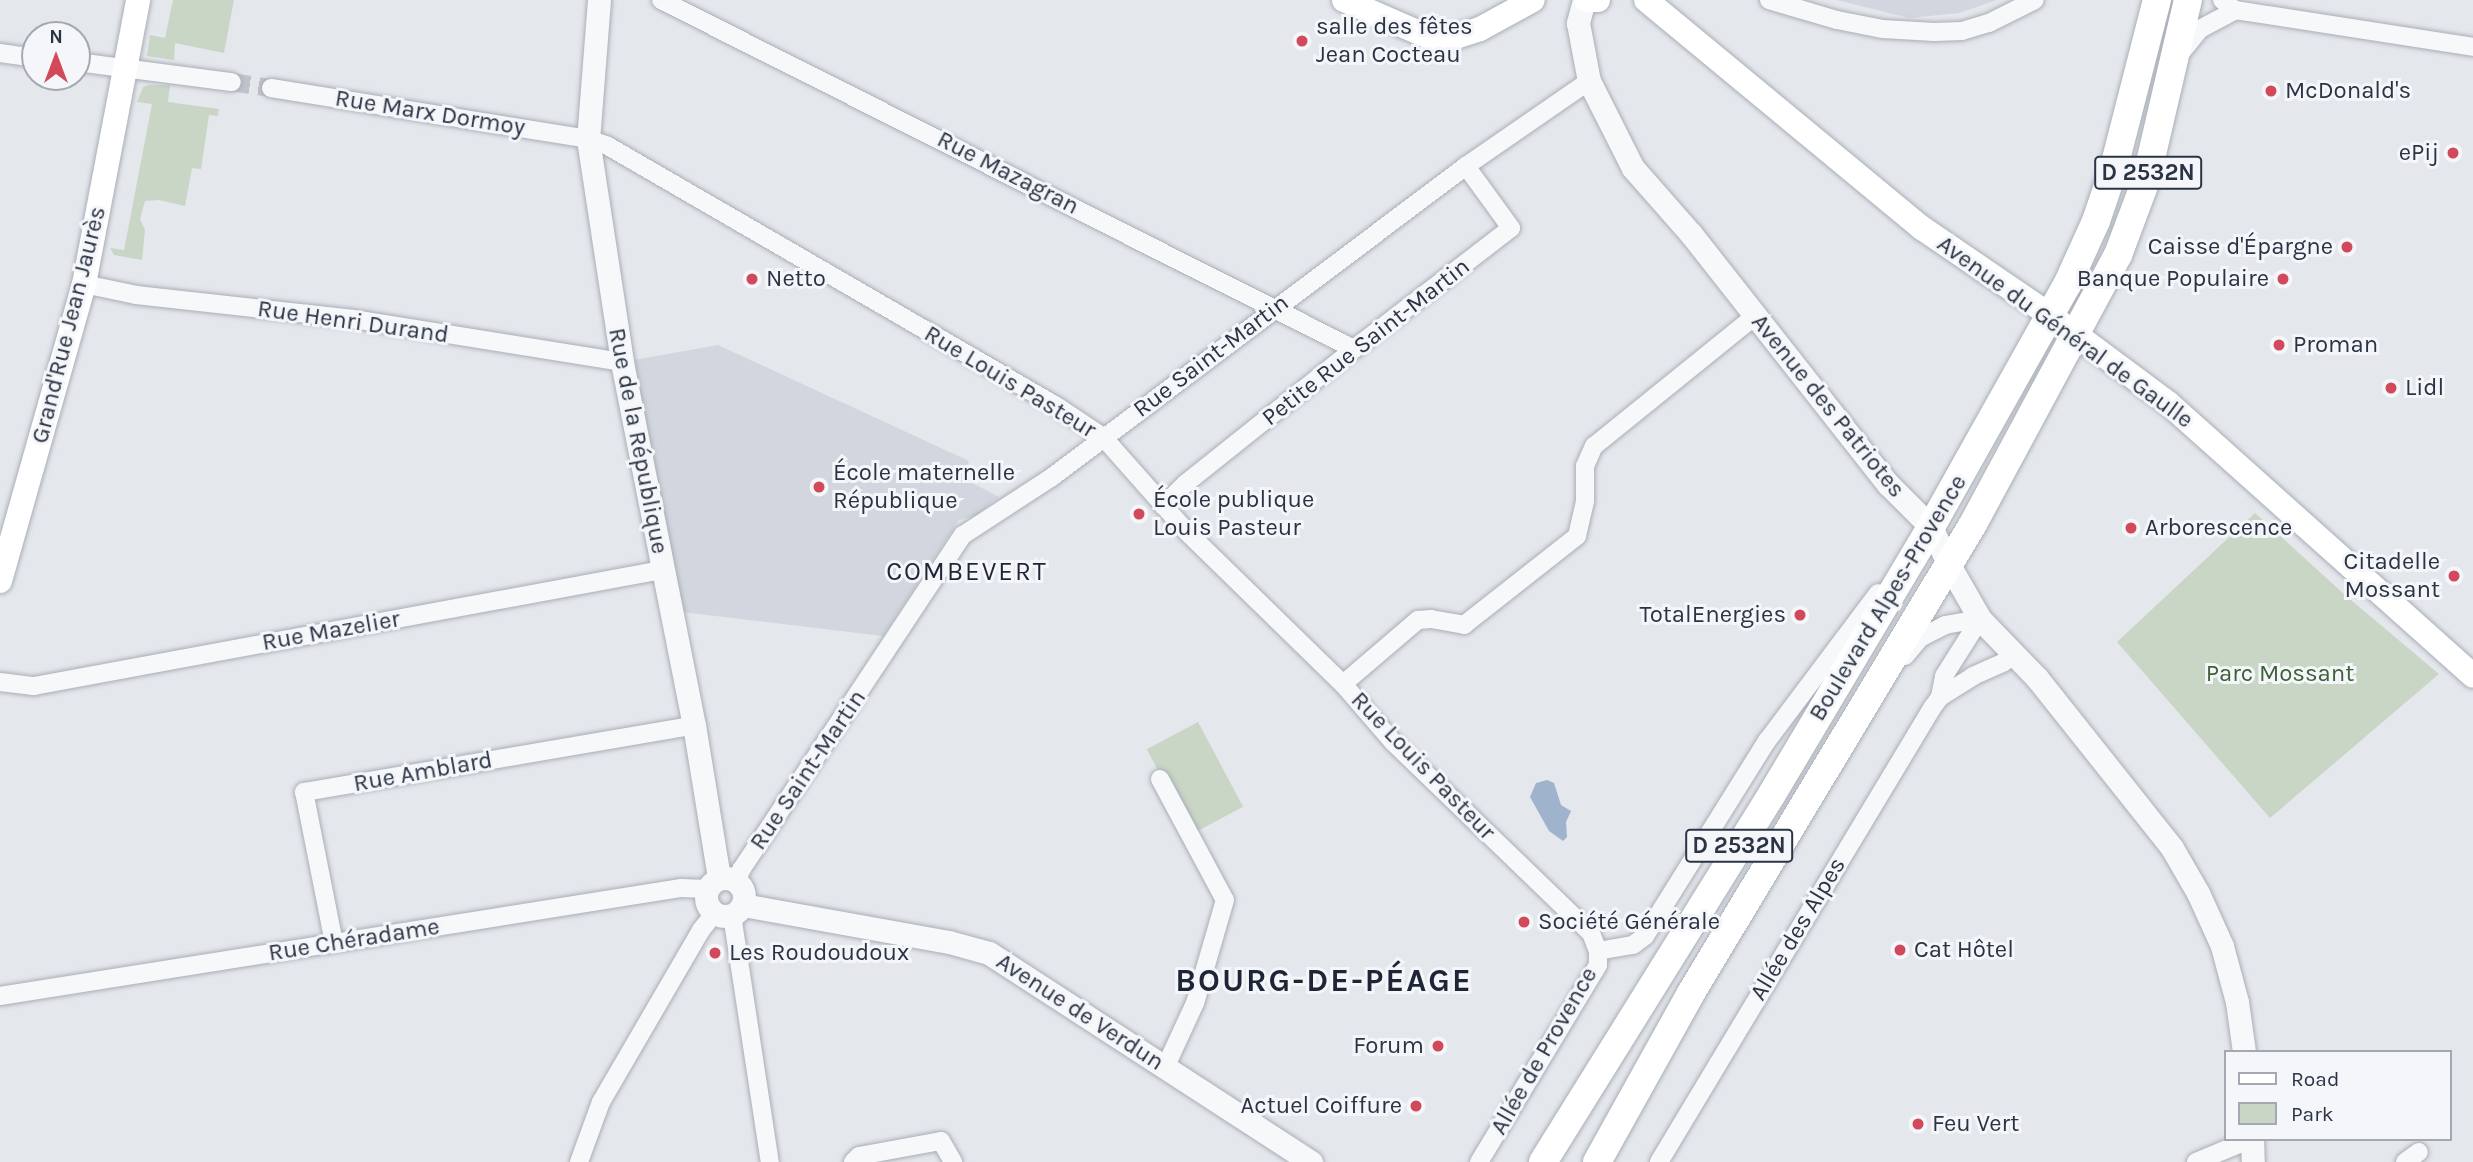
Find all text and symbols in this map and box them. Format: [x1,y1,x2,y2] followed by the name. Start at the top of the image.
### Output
[1316,13,1473,69] place label: salle des fêtes Jean Cocteau
[21,21,91,91] north arrow
[49,26,63,48] text: N
[1294,33,1310,49] marker: salle des fêtes Jean Cocteau
[2285,77,2411,105] place label: McDonald's
[2263,83,2279,99] marker: McDonald's
[333,84,527,142] street label: Rue Marx Dormoy
[932,125,1084,221] street label: Rue Mazagran
[2399,139,2439,167] place label: ePij
[2445,145,2461,161] marker: ePij
[2094,154,2202,192] road number: D 2532N
[26,204,112,446] street label: Grand'Rue Jean Jaurès
[1931,229,2199,435] street label: Avenue du Général de Gaulle
[2148,233,2333,261] place label: Caisse d'Épargne
[2339,239,2355,255] marker: Caisse d'Épargne
[1256,252,1476,432] street label: Petite Rue Saint-Martin
[766,265,826,293] place label: Netto
[2077,265,2269,293] place label: Banque Populaire
[744,271,760,287] marker: Netto
[2275,271,2291,287] marker: Banque Populaire
[1128,288,1294,424] street label: Rue Saint-Martin
[256,294,450,350] street label: Rue Henri Durand
[1745,308,1911,504] street label: Avenue des Patriotes
[919,319,1101,445] street label: Rue Louis Pasteur
[602,326,674,556] street label: Rue de la République
[2293,331,2378,359] place label: Proman
[2271,337,2287,353] marker: Proman
[2405,374,2444,402] place label: Lidl
[2383,380,2399,396] marker: Lidl
[833,459,1015,515] place label: École maternelle République
[1803,470,1973,726] street label: Boulevard Alpes-Provence
[811,479,827,495] marker: École maternelle République
[1153,486,1314,542] place label: École publique Louis Pasteur
[1131,506,1147,522] marker: École publique Louis Pasteur
[2145,514,2292,542] place label: Arborescence
[2123,520,2139,536] marker: Arborescence
[2344,548,2440,604] place label: Citadelle Mossant
[887,556,1047,588] district label: COMBEVERT
[2446,568,2462,584] marker: Citadelle Mossant
[1640,601,1786,629] place label: TotalEnergies
[260,605,402,657] street label: Rue Mazelier
[1792,607,1808,623] marker: TotalEnergies
[2206,660,2354,688] park label: Parc Mossant
[744,684,872,856] street label: Rue Saint-Martin
[1345,686,1501,846] street label: Rue Louis Pasteur
[351,746,495,798] street label: Rue Amblard
[1685,826,1793,866] road number: D 2532N
[1744,852,1852,1006] street label: Allée des Alpes
[1538,908,1720,936] place label: Société Générale
[266,912,442,968] street label: Rue Chéradame
[1516,914,1532,930] marker: Société Générale
[1914,936,2014,964] place label: Cat Hôtel
[729,939,909,967] place label: Les Roudoudoux
[1892,942,1908,958] marker: Cat Hôtel
[707,945,723,961] marker: Les Roudoudoux
[991,947,1169,1077] street label: Avenue de Verdun
[1177,962,1471,1000] district label: BOURG-DE-PÉAGE
[1484,962,1604,1140] street label: Allée de Provence
[1353,1032,1424,1060] place label: Forum
[1430,1038,1446,1054] marker: Forum
[2224,1050,2452,1141] legend
[2291,1067,2339,1091] text: Road
[1241,1092,1402,1120] place label: Actuel Coiffure
[1408,1098,1424,1114] marker: Actuel Coiffure
[2291,1102,2334,1126] text: Park
[1932,1110,2019,1138] place label: Feu Vert
[1910,1116,1926,1132] marker: Feu Vert

